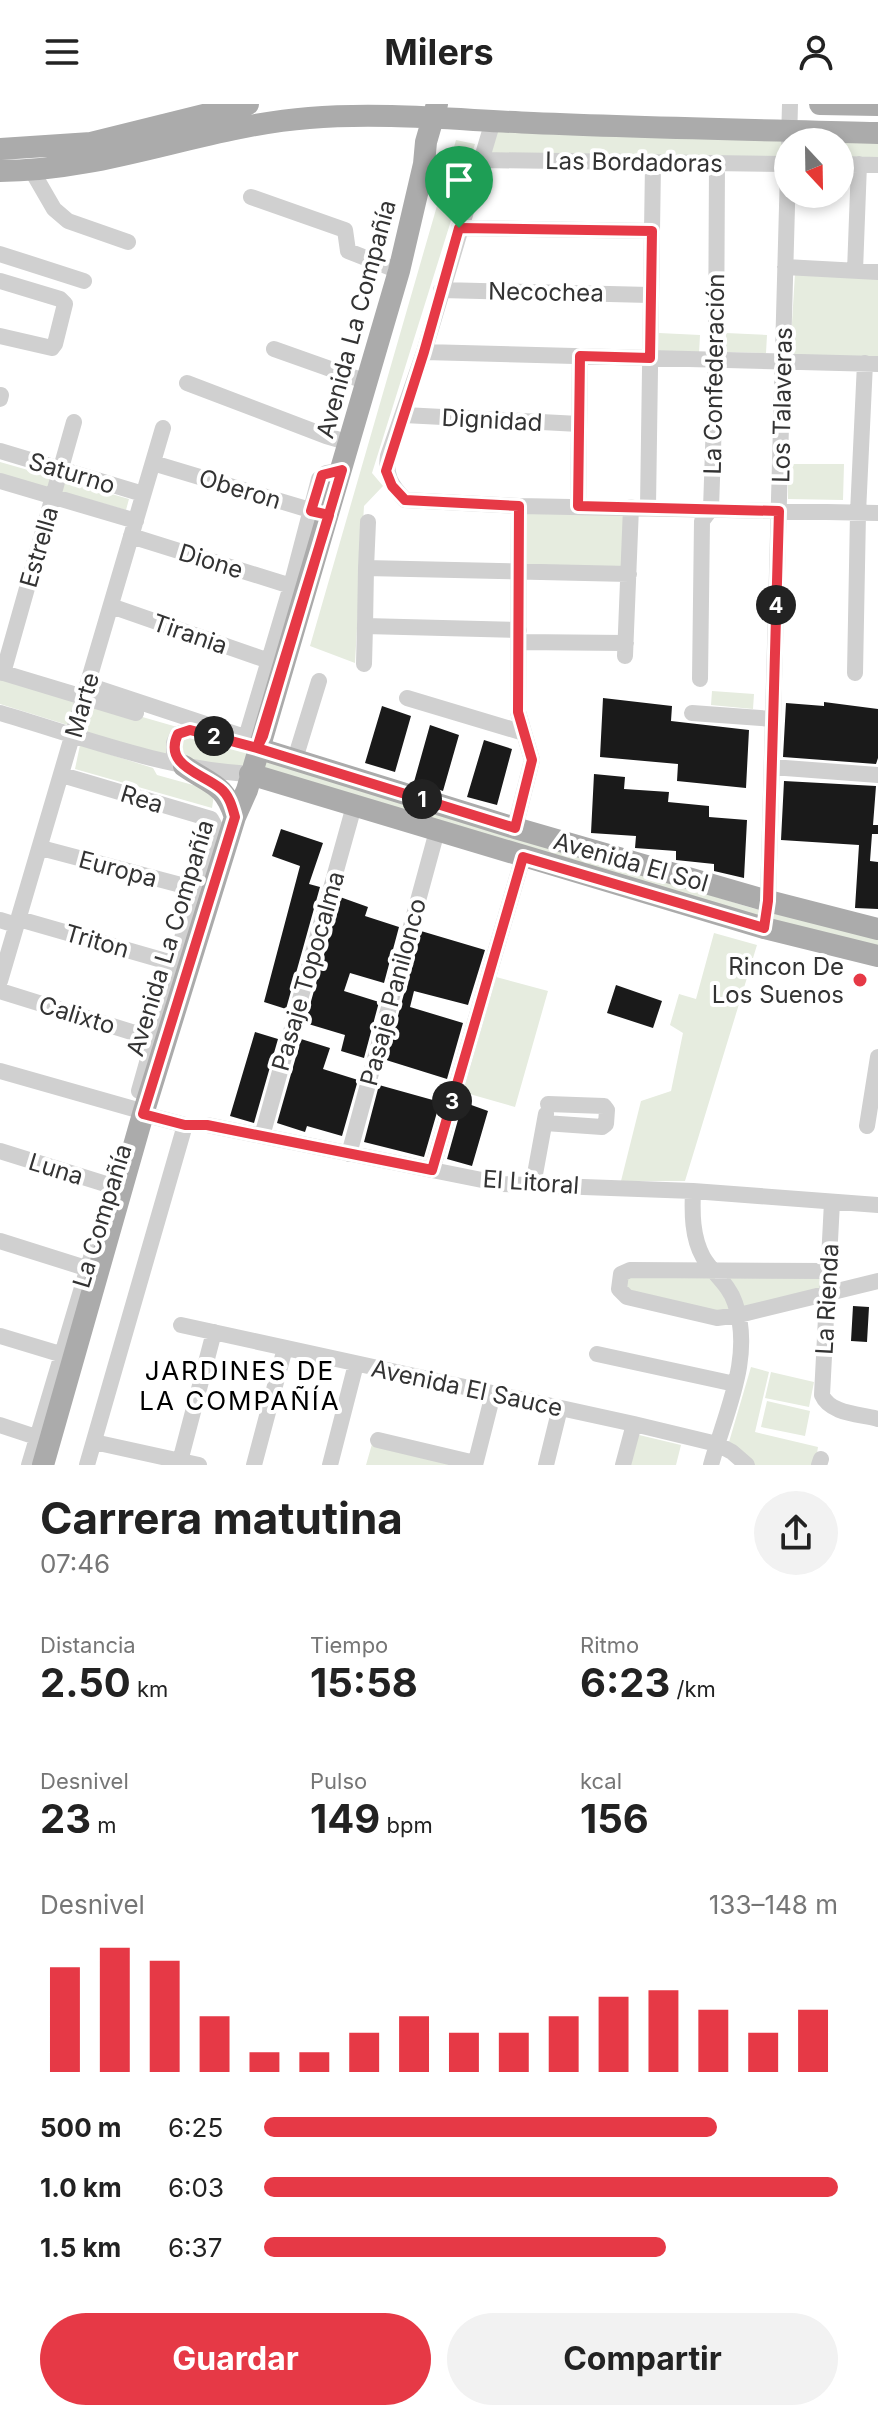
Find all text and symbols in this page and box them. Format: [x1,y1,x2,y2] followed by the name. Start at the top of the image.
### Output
[40,30,84,74] icon: menu
[384,30,494,74] text: Milers
[794,30,838,74] icon: person
[774,128,854,208] north arrow
[774,128,854,208] map controls
[425,146,493,228] pin
[545,146,723,178] street label: Las Bordadoras
[437,158,481,202] icon: arrive
[310,197,402,441] street label: Avenida La Compañía
[698,273,730,475] street label: La Confederación
[488,276,604,308] street label: Necochea
[766,327,798,483] street label: Los Talaveras
[441,403,543,437] street label: Dignidad
[25,446,119,500] street label: Saturno
[195,463,285,515] street label: Oberon
[14,503,64,591] street label: Estrella
[175,538,247,584] street label: Dione
[756,585,796,625] pin: 4
[769,592,783,618] text: 4
[149,608,231,660] street label: Tirania
[59,669,105,741] street label: Marte
[194,716,234,756] pin: 2
[207,723,221,749] text: 2
[117,779,167,819] street label: Rea
[402,779,442,819] pin: 1
[417,786,427,812] text: 1
[120,816,220,1060] street label: Avenida La Compañía
[550,826,712,898] street label: Avenida El Sol
[76,845,160,893] street label: Europa
[266,868,350,1074] street label: Pasaje Topocalma
[354,895,432,1089] street label: Pasaje Panilonco
[61,918,133,964] street label: Triton
[712,952,844,1009] place label: Rincon De Los Suenos
[851,971,869,989] marker: Rincon De Los Suenos
[35,990,119,1040] street label: Calixto
[432,1081,472,1121] pin: 3
[445,1088,459,1114] text: 3
[66,1141,138,1291] street label: La Compañía
[25,1147,87,1191] street label: Luna
[482,1164,580,1200] street label: El Litoral
[810,1243,844,1355] street label: La Rienda
[369,1354,565,1422] street label: Avenida El Sauce
[139,1355,341,1416] district label: JARDINES DE LA COMPAÑÍA
[40,1491,403,1545] text: Carrera matutina
[754,1491,838,1575] button: share
[40,1548,110,1579] text: 07:46
[40,1632,136,1658] text: Distancia
[310,1632,388,1658] text: Tiempo
[580,1632,639,1658] text: Ritmo
[40,1658,131,1707] text: 2.50
[310,1658,418,1707] text: 15:58
[580,1658,670,1707] text: 6:23
[131,1676,168,1702] text: km
[670,1676,716,1702] text: /km
[40,1768,129,1794] text: Desnivel
[310,1768,367,1794] text: Pulso
[580,1768,622,1794] text: kcal
[40,1794,91,1843] text: 23
[310,1794,380,1843] text: 149
[580,1794,649,1843] text: 156
[91,1812,116,1838] text: m
[380,1812,433,1838] text: bpm
[40,1889,145,1920] text: Desnivel
[709,1889,838,1920] text: 133–148 m
[40,2112,122,2143] text: 500 m
[168,2112,223,2143] text: 6:25
[40,2172,122,2203] text: 1.0 km
[168,2172,224,2203] text: 6:03
[40,2232,121,2263] text: 1.5 km
[168,2232,222,2263] text: 6:37
[40,2313,431,2405] button: Guardar
[447,2313,838,2405] button: Compartir

